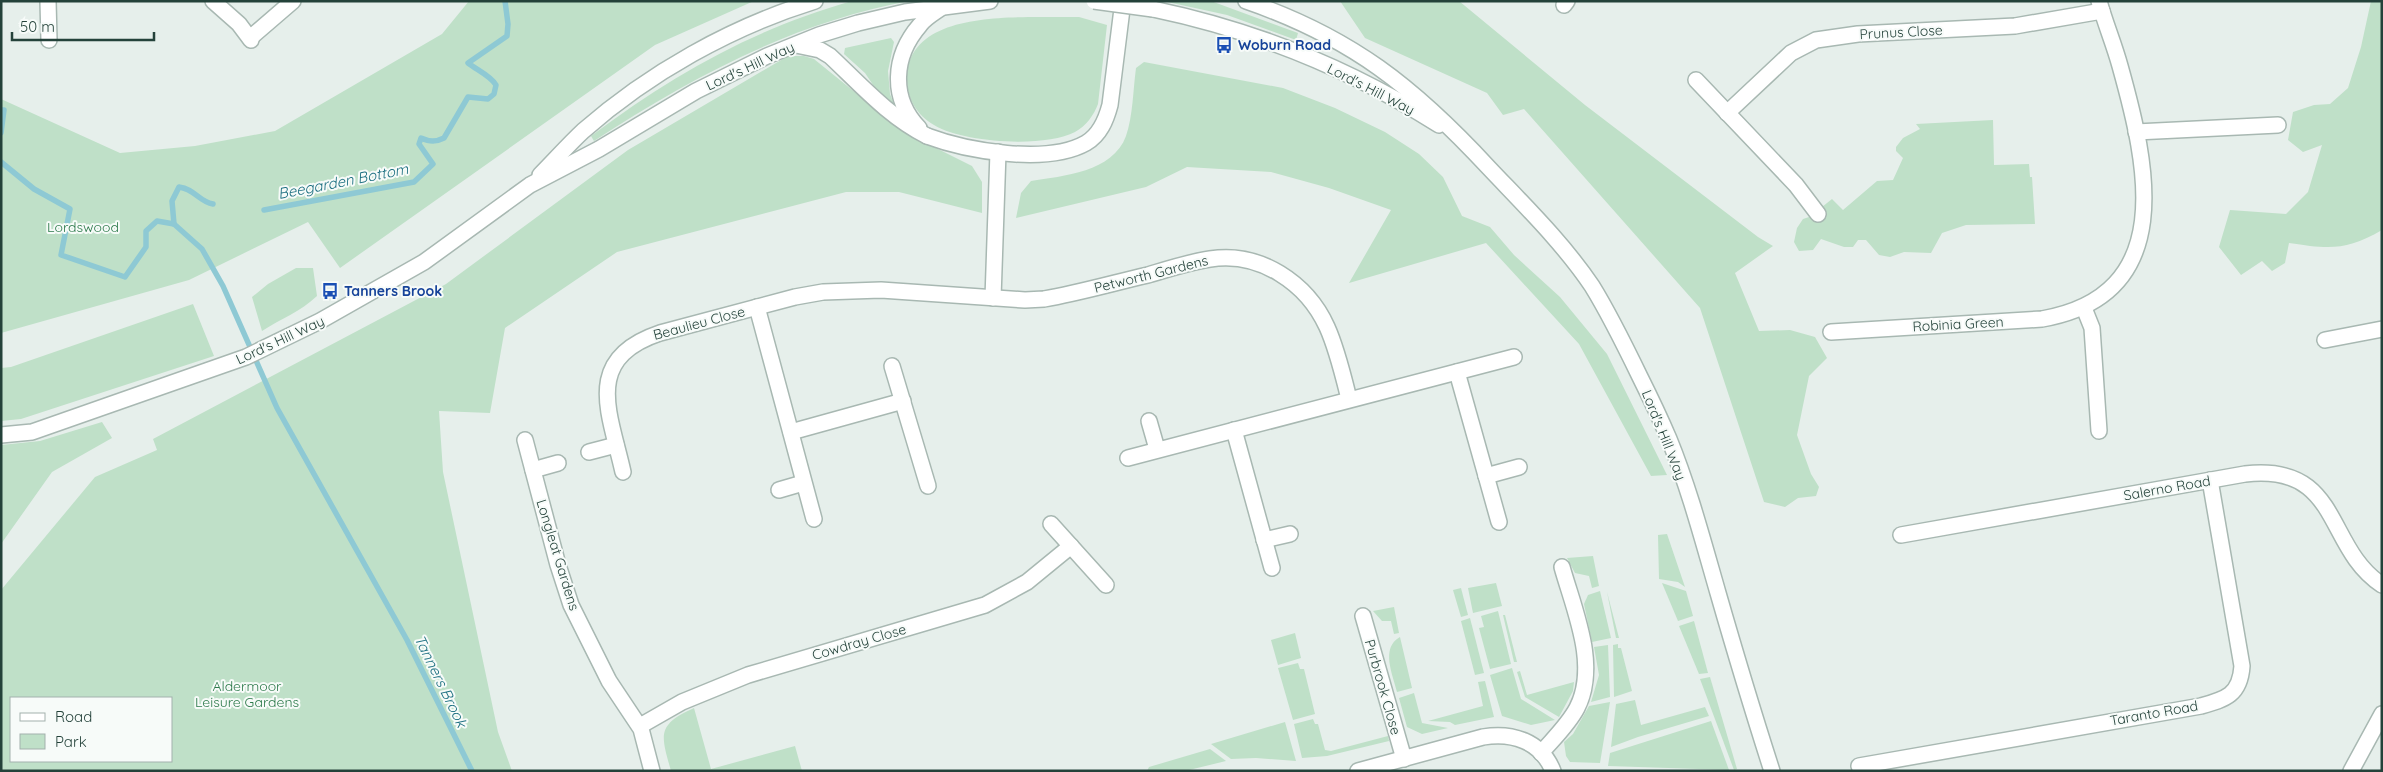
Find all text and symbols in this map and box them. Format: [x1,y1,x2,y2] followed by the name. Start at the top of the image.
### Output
[12,10,155,42] scale bar
[20,17,55,36] text: 50 m
[1859,21,1943,43] street label: Prunus Close
[1214,35,1234,55] bus stop icon: Woburn Road
[1238,36,1331,54] place label: Woburn Road
[703,38,797,94] street label: Lord's Hill Way
[1324,59,1418,119] street label: Lord's Hill Way
[276,159,410,203] water label: Beegarden Bottom
[47,218,119,236] park label: Lordswood
[1092,251,1210,297] street label: Petworth Gardens
[320,281,340,301] bus stop icon: Tanners Brook
[344,282,442,300] place label: Tanners Brook
[651,302,747,344] street label: Beaulieu Close
[233,312,327,368] street label: Lord's Hill Way
[1912,313,2004,335] street label: Robinia Green
[1638,387,1690,483] street label: Lord's Hill Way
[2122,472,2212,504] street label: Salerno Road
[533,497,583,613] street label: Longleat Gardens
[810,620,908,664] street label: Cowdray Close
[410,632,472,732] water label: Tanners Brook
[1361,637,1405,737] street label: Purbrook Close
[195,677,299,711] park label: Aldermoor Leisure Gardens
[2109,696,2199,730] street label: Taranto Road
[10,697,172,762] legend
[55,707,92,726] text: Road
[55,732,87,751] text: Park

